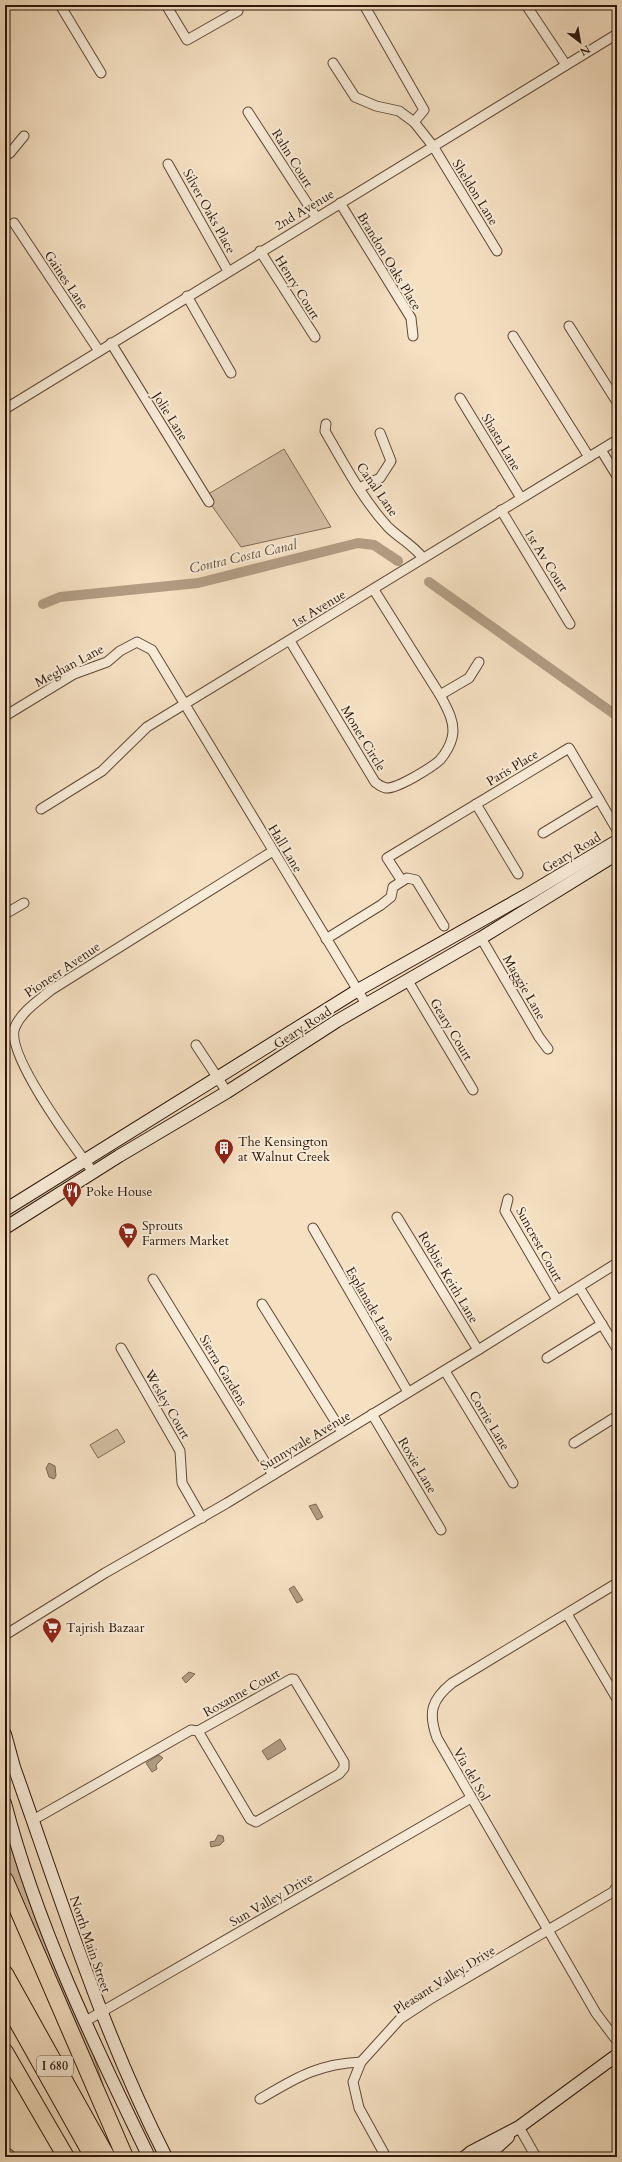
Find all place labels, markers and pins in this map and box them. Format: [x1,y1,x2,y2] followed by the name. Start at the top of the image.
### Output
[238,1133,330,1166] place label: The Kensington at Walnut Creek
[213,1137,235,1165] building icon: The Kensington at Walnut Creek
[61,1180,83,1208] restaurant icon: Poke House
[86,1183,152,1201] place label: Poke House
[142,1217,229,1250] place label: Sprouts Farmers Market
[117,1221,139,1249] supermarket icon: Sprouts Farmers Market
[41,1616,63,1644] supermarket icon: Tajrish Bazaar
[66,1619,145,1637] place label: Tajrish Bazaar

